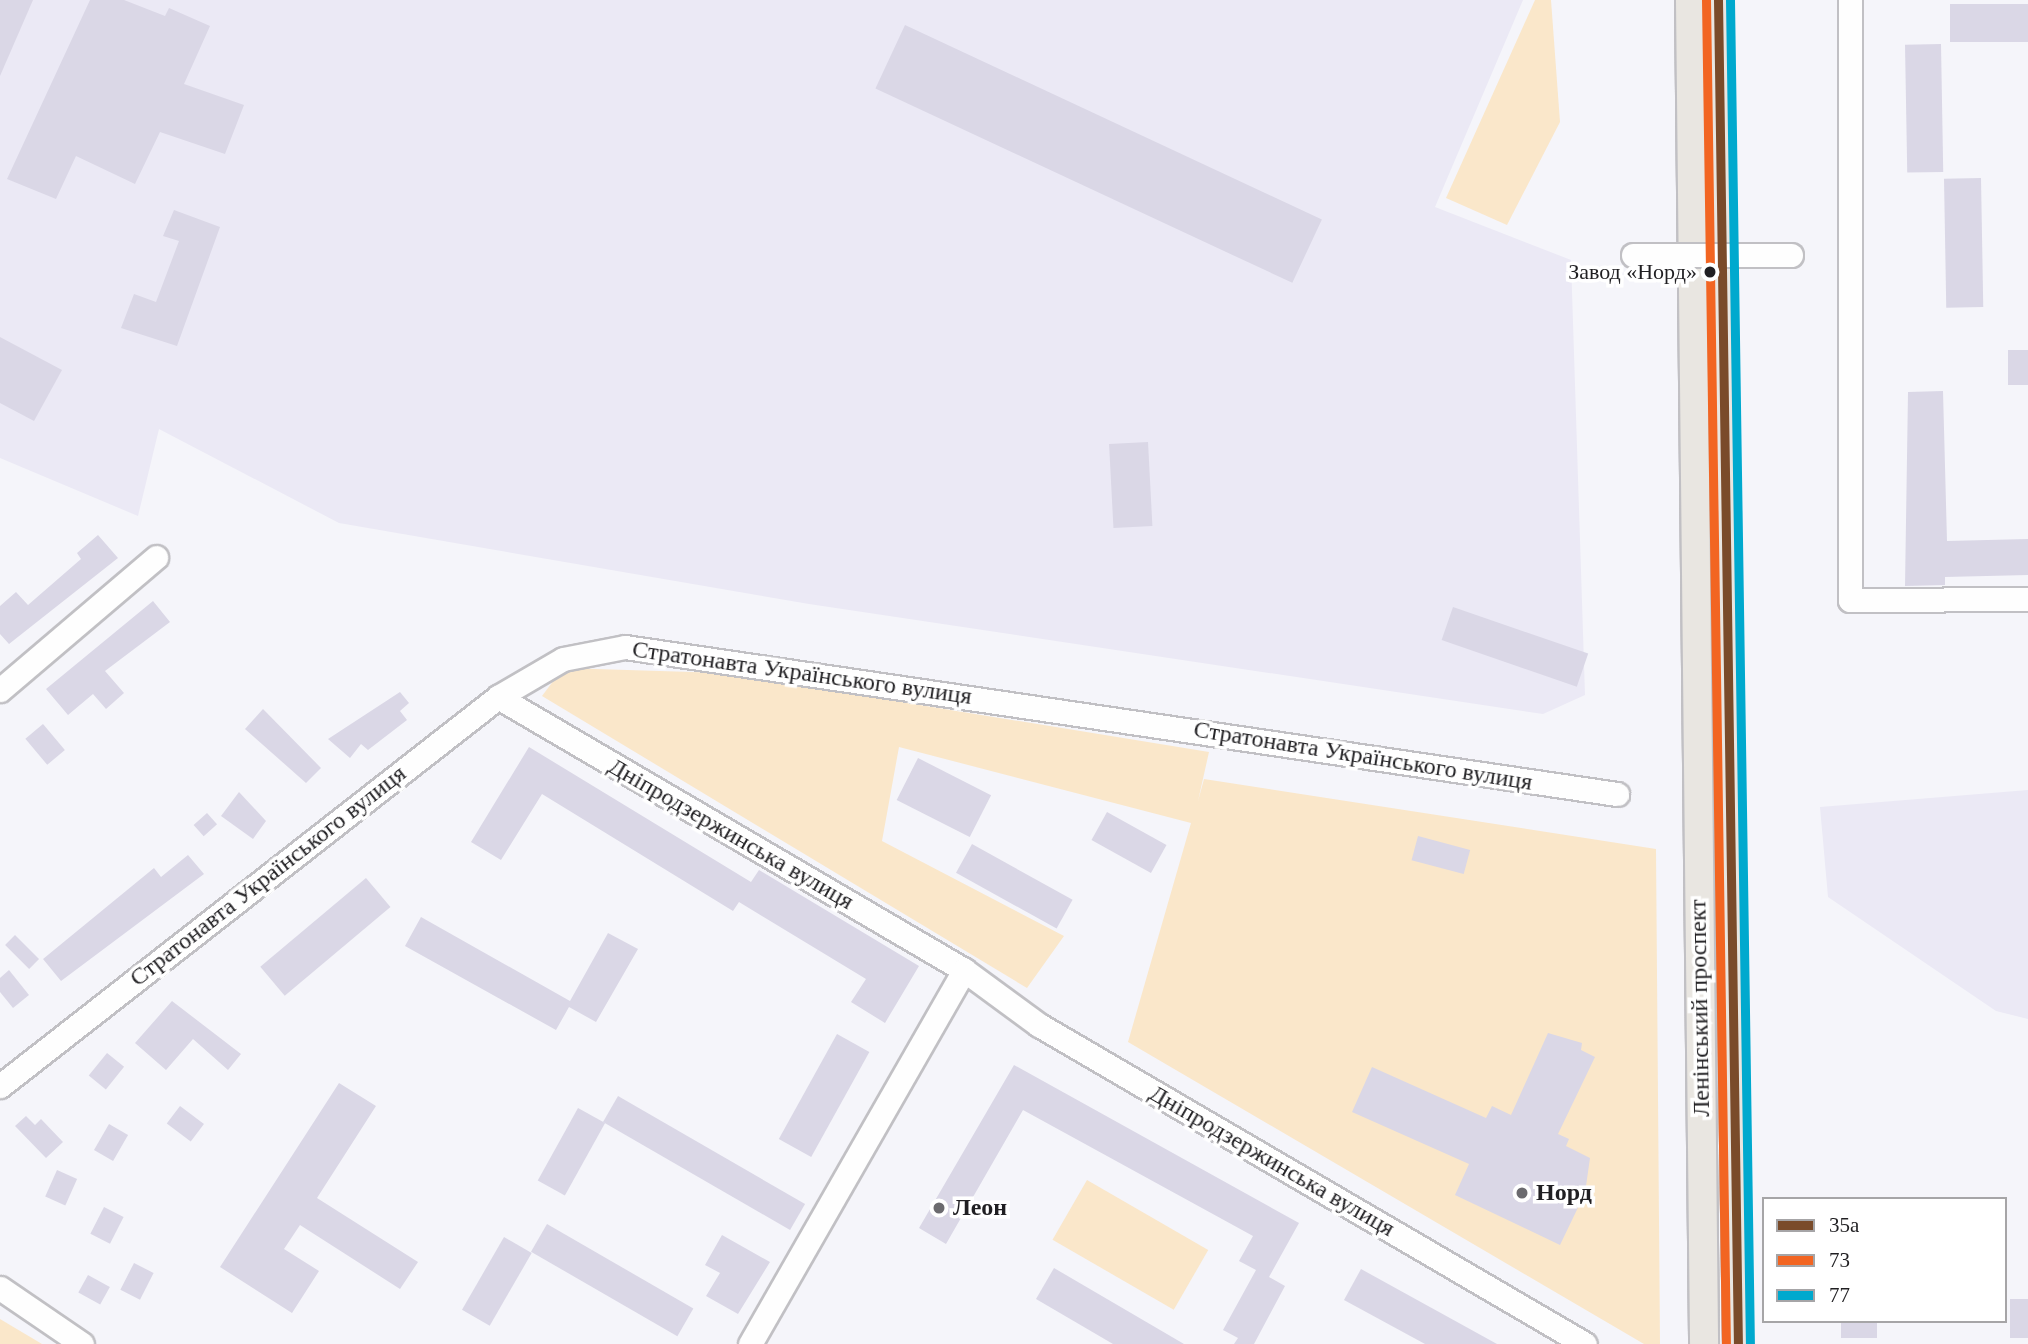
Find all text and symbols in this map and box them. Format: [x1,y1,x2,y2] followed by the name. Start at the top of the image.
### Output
[1568,259,1697,285] place label: Завод «Норд»
[1703,265,1717,279] marker: Завод «Норд»
[630,635,974,711] street label: Стратонавта Українського вулиця
[1192,715,1534,797] street label: Стратонавта Українського вулиця
[603,752,859,916] street label: Дніпродзержинська вулиця
[124,759,412,993] street label: Стратонавта Українського вулиця
[1684,899,1716,1117] street label: Ленінський проспект
[1144,1079,1400,1243] street label: Дніпродзержинська вулиця
[1536,1179,1592,1207] place label: Норд
[1514,1185,1530,1201] marker: Норд
[953,1194,1007,1222] place label: Леон
[1762,1197,2007,1323] legend
[931,1200,947,1216] marker: Леон
[1829,1213,1859,1237] text: 35а
[1829,1248,1850,1272] text: 73
[1829,1283,1850,1307] text: 77

